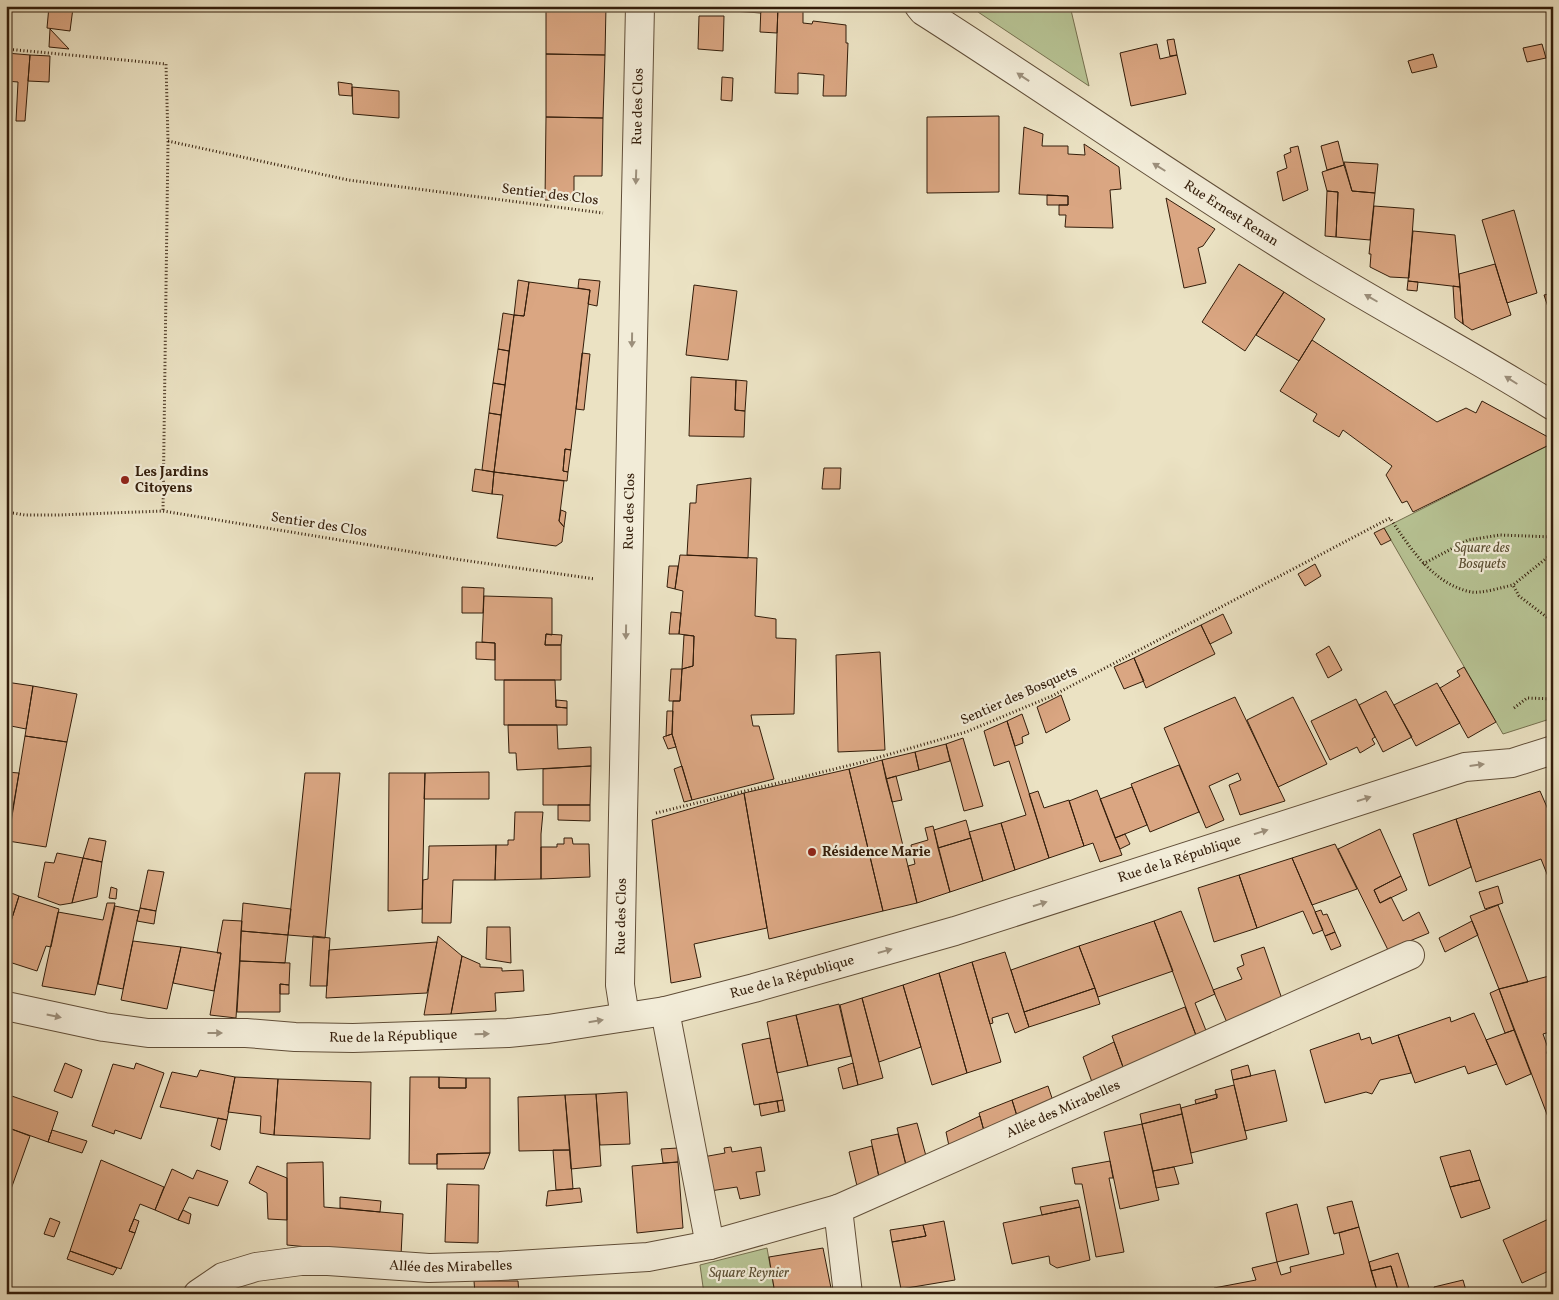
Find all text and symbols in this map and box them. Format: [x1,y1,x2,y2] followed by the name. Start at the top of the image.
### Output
[628,68,648,145] street label: Rue des Clos
[1016,72,1030,82] one-way arrow
[1152,162,1165,172] one-way arrow
[631,170,639,186] one-way arrow
[1180,176,1282,251] street label: Rue Ernest Renan
[501,180,599,210] street label: Sentier des Clos
[1364,294,1378,303] one-way arrow
[628,332,636,348] one-way arrow
[1505,376,1518,385] one-way arrow
[135,463,208,498] place label: Les Jardins Citoyens
[619,473,640,550] street label: Rue des Clos
[119,474,131,486] marker: Les Jardins Citoyens
[269,508,369,542] street label: Sentier des Clos
[1454,539,1510,574] park label: Square des Bosquets
[622,625,630,641] one-way arrow
[958,662,1080,730] street label: Sentier des Bosquets
[1470,761,1486,769] one-way arrow
[1356,794,1371,802] one-way arrow
[1254,828,1269,835] one-way arrow
[1115,830,1244,888] street label: Rue de la République
[822,843,931,862] place label: Résidence Marie
[806,846,818,858] marker: Résidence Marie
[611,878,631,955] street label: Rue des Clos
[1033,899,1048,907] one-way arrow
[877,947,892,955] one-way arrow
[728,950,857,1003] street label: Rue de la République
[46,1013,62,1021] one-way arrow
[588,1017,604,1025] one-way arrow
[329,1025,458,1048] street label: Rue de la République
[207,1029,223,1037] one-way arrow
[474,1029,490,1037] one-way arrow
[1003,1075,1123,1143] street label: Allée des Mirabelles
[389,1256,513,1278] street label: Allée des Mirabelles
[709,1264,790,1283] park label: Square Reynier

